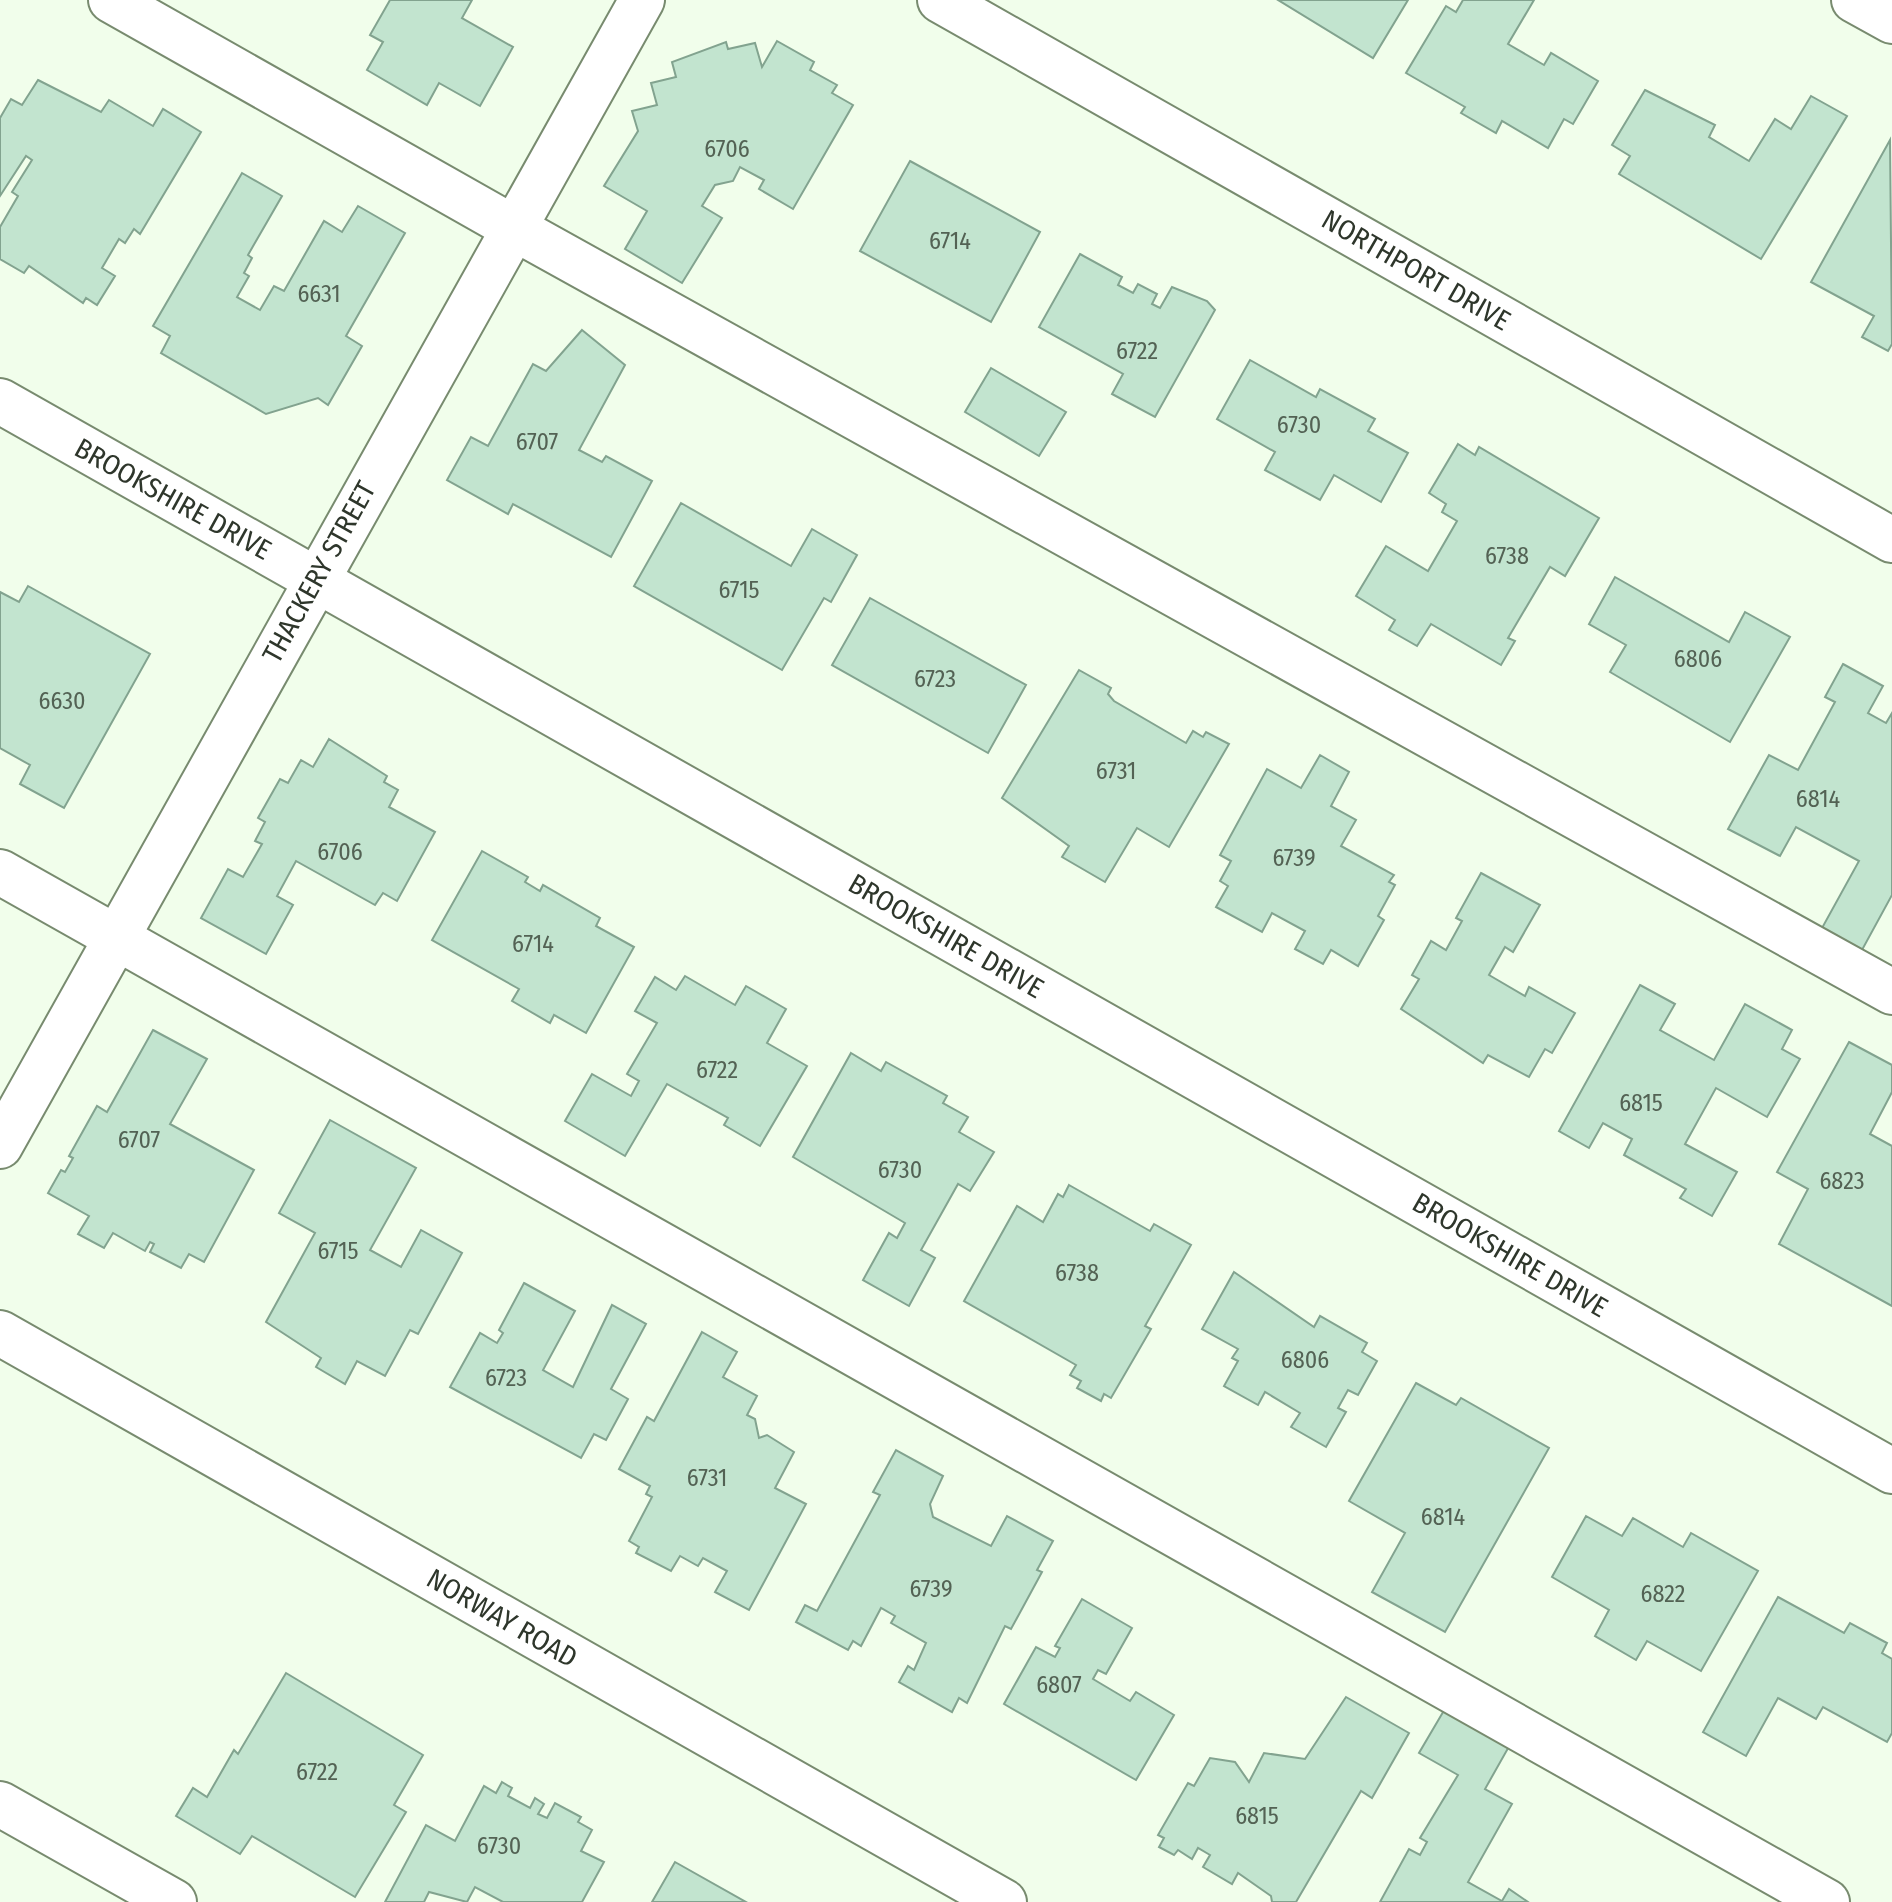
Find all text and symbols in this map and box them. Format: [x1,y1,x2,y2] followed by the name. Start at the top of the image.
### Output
[704,135,750,163] house number: 6706
[1316,203,1516,337] street label: NORTHPORT DRIVE
[929,227,971,255] house number: 6714
[297,280,341,308] house number: 6631
[1116,337,1158,365] house number: 6722
[1277,411,1321,439] house number: 6730
[516,428,559,456] house number: 6707
[69,431,277,567] street label: BROOKSHIRE DRIVE
[256,475,382,668] street label: THACKERY STREET
[1485,542,1529,570] house number: 6738
[718,576,760,604] house number: 6715
[1674,645,1722,673] house number: 6806
[914,665,956,693] house number: 6723
[39,687,85,715] house number: 6630
[1096,757,1136,785] house number: 6731
[1796,785,1840,813] house number: 6814
[317,838,363,866] house number: 6706
[1272,844,1316,872] house number: 6739
[843,867,1049,1005] street label: BROOKSHIRE DRIVE
[512,930,554,958] house number: 6714
[696,1056,738,1084] house number: 6722
[1619,1089,1663,1117] house number: 6815
[118,1126,161,1154] house number: 6707
[878,1156,922,1184] house number: 6730
[1819,1167,1865,1195] house number: 6823
[1407,1186,1613,1324] street label: BROOKSHIRE DRIVE
[317,1237,359,1265] house number: 6715
[1055,1259,1099,1287] house number: 6738
[1281,1346,1329,1374] house number: 6806
[485,1364,527,1392] house number: 6723
[687,1464,727,1492] house number: 6731
[1421,1503,1465,1531] house number: 6814
[421,1562,583,1674] street label: NORWAY ROAD
[909,1575,953,1603] house number: 6739
[1641,1580,1685,1608] house number: 6822
[1036,1671,1082,1699] house number: 6807
[296,1758,338,1786] house number: 6722
[1235,1802,1279,1830] house number: 6815
[477,1832,521,1860] house number: 6730

